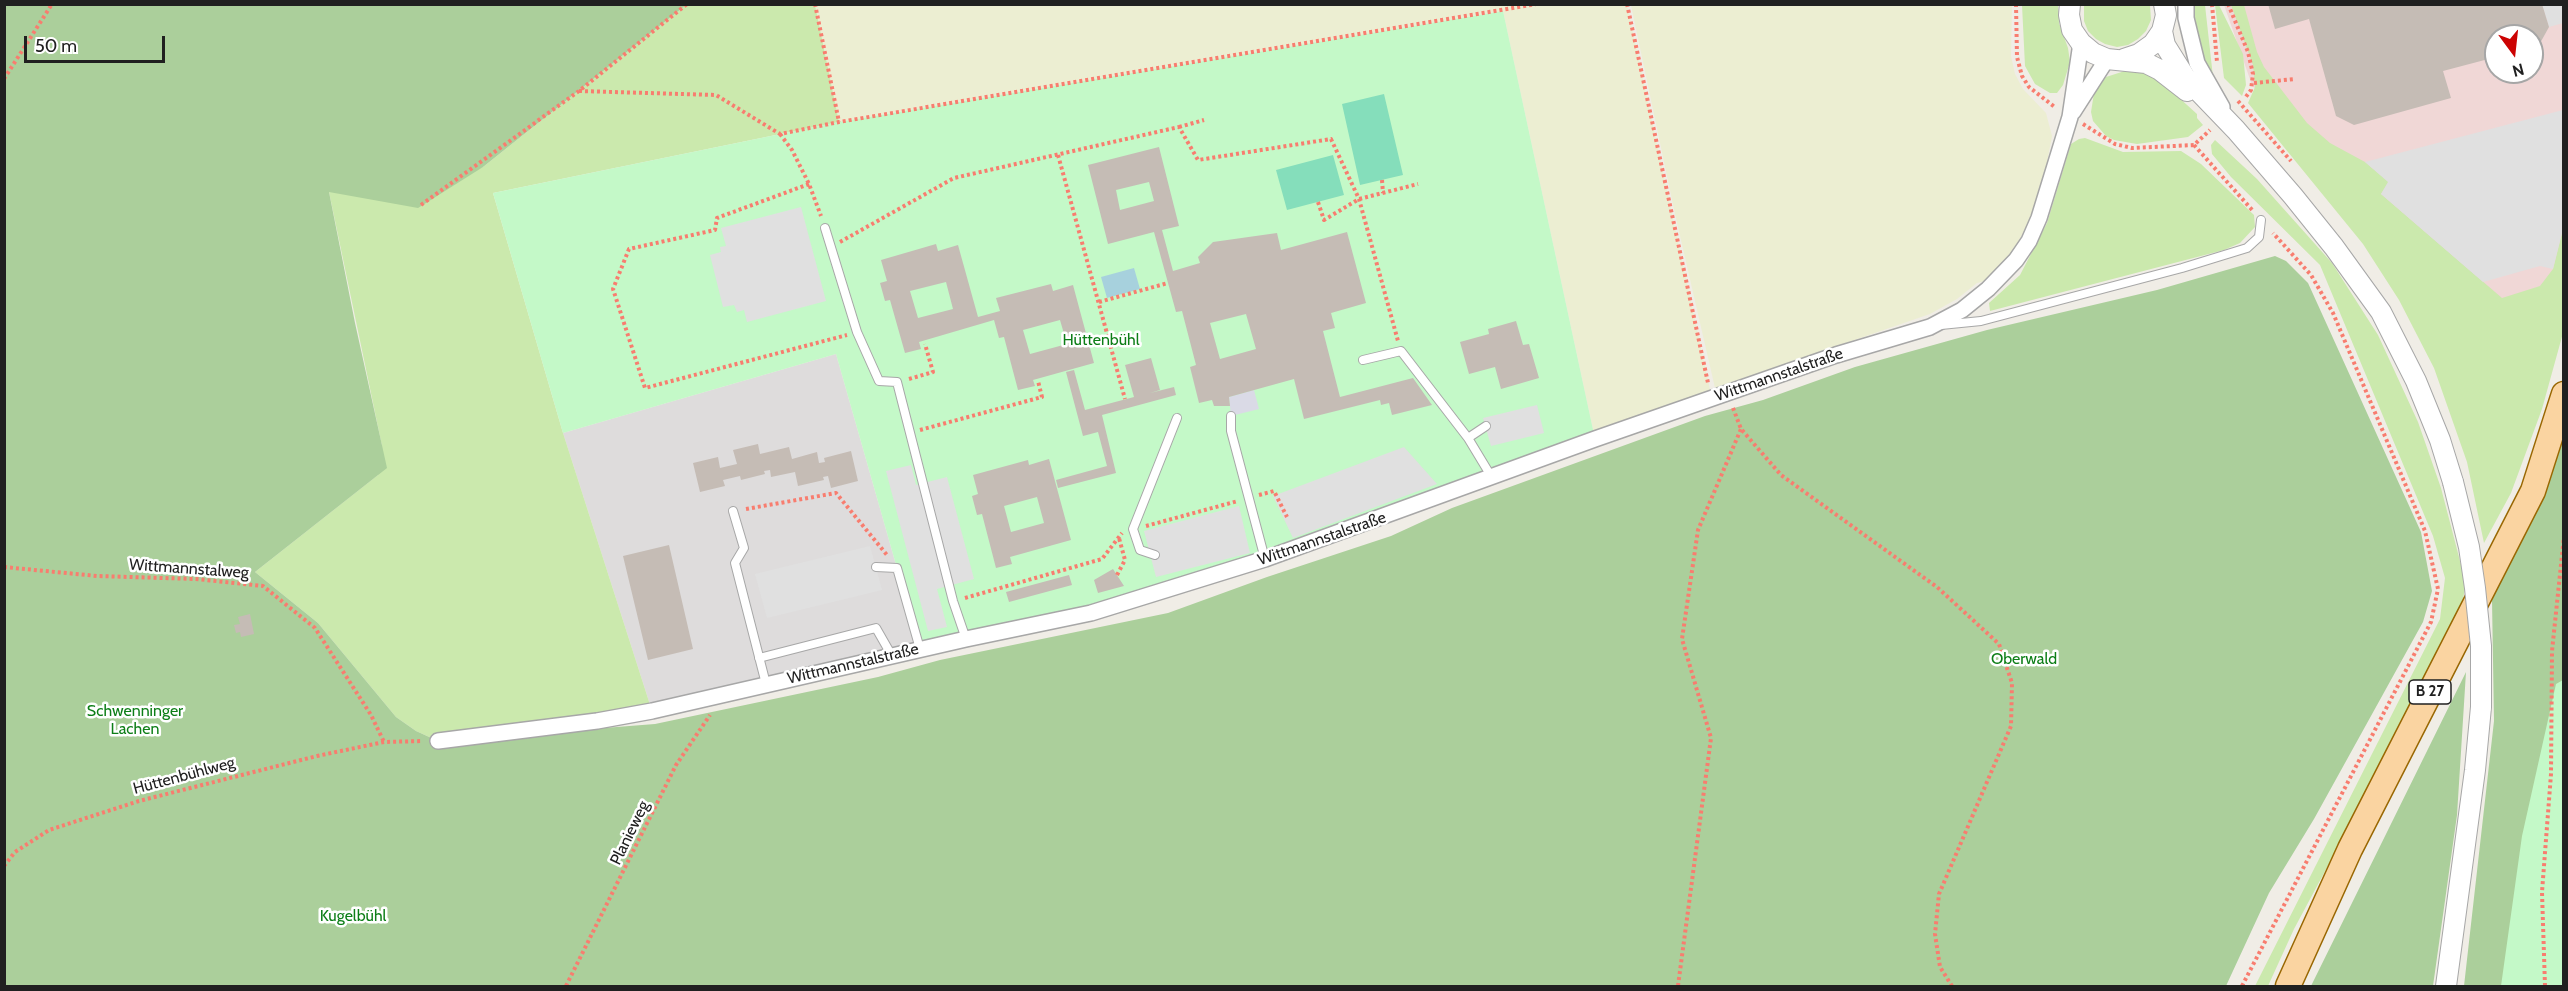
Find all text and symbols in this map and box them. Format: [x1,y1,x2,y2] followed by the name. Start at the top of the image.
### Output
[27,24,168,62] scale bar
[2484,24,2544,84] north arrow
[35,35,77,57] text: 50 m
[2510,59,2526,81] text: N
[1062,330,1140,350] park label: Hüttenbühl
[1712,344,1846,406] street label: Wittmannstalstraße
[1255,508,1389,570] street label: Wittmannstalstraße
[129,555,249,583] street label: Wittmannstalweg
[785,640,921,688] street label: Wittmannstalstraße
[1991,649,2057,669] park label: Oberwald
[2409,680,2451,704] road number: B 27
[87,701,183,739] park label: Schwenninger Lachen
[131,753,237,799] street label: Hüttenbühlweg
[606,798,654,868] street label: Planieweg
[320,906,386,926] park label: Kugelbühl

